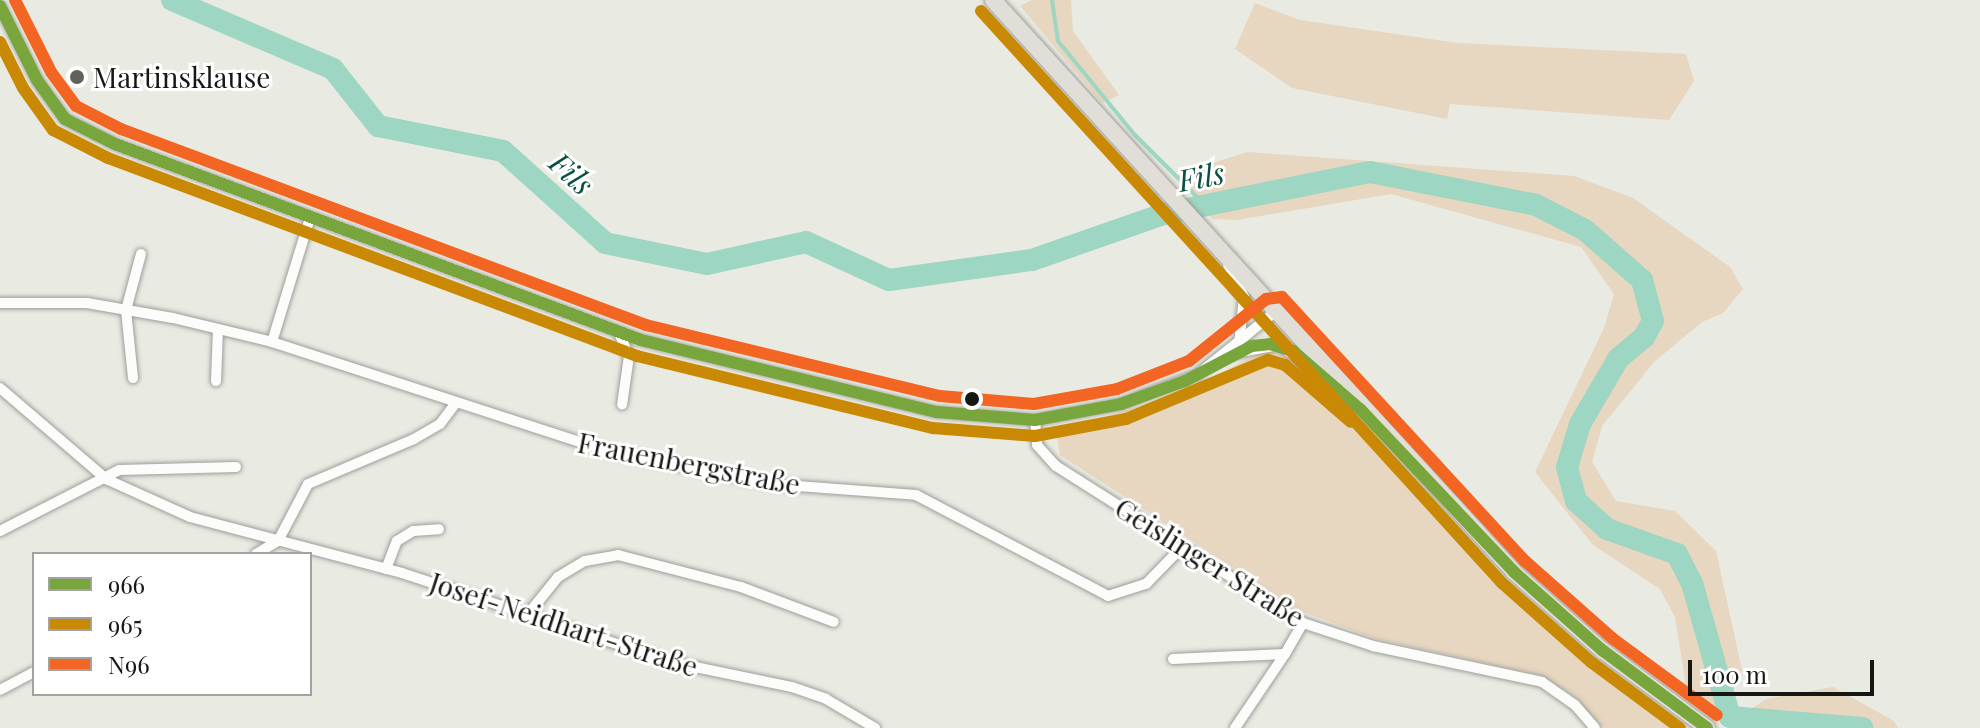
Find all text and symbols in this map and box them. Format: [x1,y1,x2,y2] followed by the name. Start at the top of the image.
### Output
[93,60,270,94] place label: Martinsklause
[68,68,86,86] marker: Martinsklause
[543,144,601,202] water label: Fils
[1175,154,1227,198] water label: Fils
[964,391,980,407] unlabelled marker
[575,425,803,501] street label: Frauenbergstraße
[1109,490,1311,634] street label: Geislinger Straße
[32,552,312,696] legend
[426,565,702,683] street label: Josef-Neidhart-Straße
[108,568,145,600] text: 966
[108,608,143,640] text: 965
[1692,644,1878,694] scale bar
[108,648,150,680] text: N96
[1702,658,1767,690] text: 100 m

